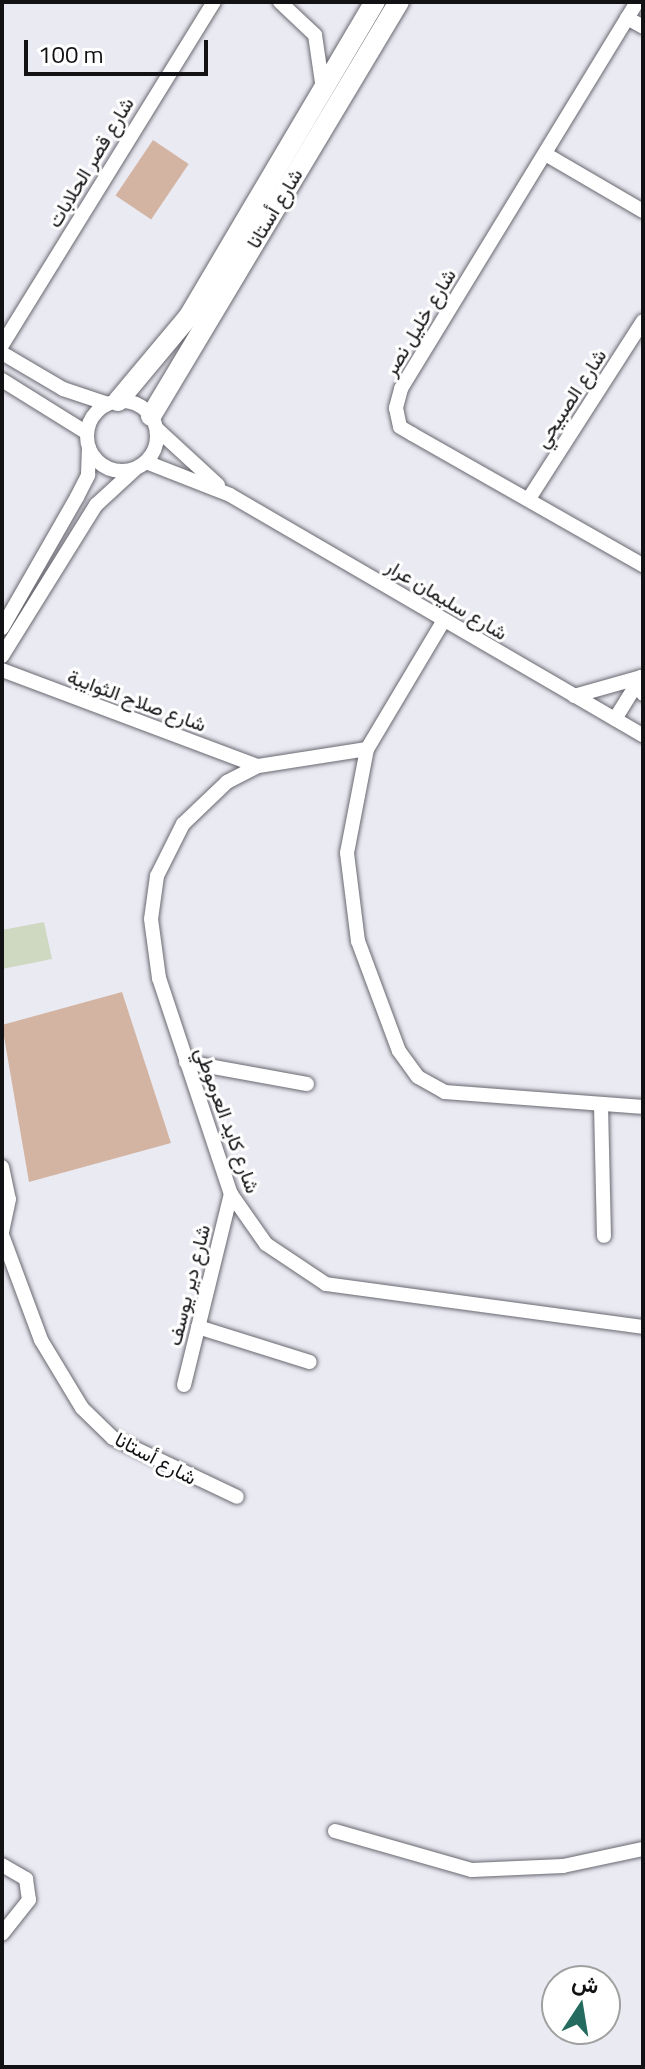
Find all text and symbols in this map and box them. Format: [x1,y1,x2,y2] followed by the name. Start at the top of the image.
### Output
[28,24,212,74] scale bar
[38,36,104,72] text: 100 m
[42,92,138,232] street label: شارع قصر الحلابات
[241,164,307,252] street label: شارع أستانا
[378,264,460,380] street label: شارع خليل نصر
[529,344,611,452] street label: شارع الصبيحي
[382,553,512,645] street label: شارع سليمان عرار
[64,664,210,736] street label: شارع صلاح الثوايبة
[190,1044,266,1196] street label: شارع كايد العرموطي
[161,1222,215,1348] street label: شارع دير يوسف
[111,1427,201,1489] street label: شارع أستانا
[569,1964,602,2003] text: ش
[541,1965,621,2045] north arrow

